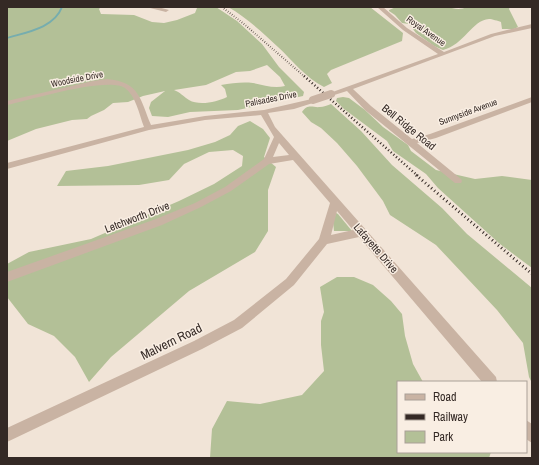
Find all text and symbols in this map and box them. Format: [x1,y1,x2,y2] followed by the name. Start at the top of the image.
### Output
[404,13,448,49] street label: Royal Avenue
[50,68,104,90] street label: Woodside Drive
[244,88,298,110] street label: Palisades Drive
[437,96,499,128] street label: Sunnyside Avenue
[379,101,439,153] street label: Bell Ridge Road
[103,198,171,236] street label: Letchworth Drive
[351,220,401,276] street label: Lafayette Drive
[138,319,205,364] street label: Malvern Road
[397,381,527,453] legend
[433,389,457,405] text: Road
[433,409,468,425] text: Railway
[433,429,453,445] text: Park

